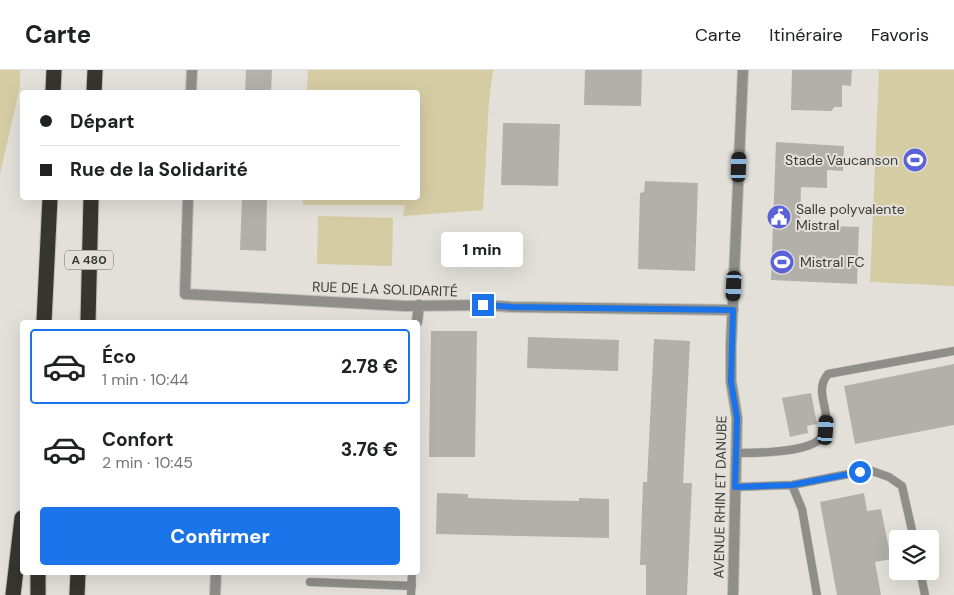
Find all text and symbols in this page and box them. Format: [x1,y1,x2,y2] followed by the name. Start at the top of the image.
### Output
[25,19,91,50] text: Carte
[695,23,741,47] text: Carte
[769,23,843,47] text: Itinéraire
[871,23,929,47] text: Favoris
[70,109,134,134] text: Départ
[902,147,928,173] sports icon: Stade Vaucanson
[785,151,898,169] place label: Stade Vaucanson
[730,152,747,182] car
[70,157,248,182] text: Rue de la Solidarité
[796,200,905,234] place label: Salle polyvalente Mistral
[766,204,792,230] public building icon: Salle polyvalente Mistral
[442,232,524,268] callout: 1 min
[462,239,502,260] text: 1 min
[769,249,795,275] sports icon: Mistral FC
[65,250,113,270] road number: A 480
[800,253,865,271] place label: Mistral FC
[725,271,742,301] car
[312,277,458,301] street label: RUE DE LA SOLIDARITÉ
[472,294,494,316] route end
[42,344,87,389] icon: car
[102,344,136,369] text: Éco
[341,354,398,379] text: 2.78 €
[102,369,189,390] text: 1 min · 10:44
[710,415,730,579] street label: AVENUE RHIN ET DANUBE
[817,415,834,445] car
[42,427,87,472] icon: car
[102,427,174,452] text: Confort
[341,437,398,462] text: 3.76 €
[102,452,193,473] text: 2 min · 10:45
[849,461,871,483] route start
[40,507,400,565] button: Confirmer
[889,530,939,580] map controls
[889,530,939,580] button: layers

